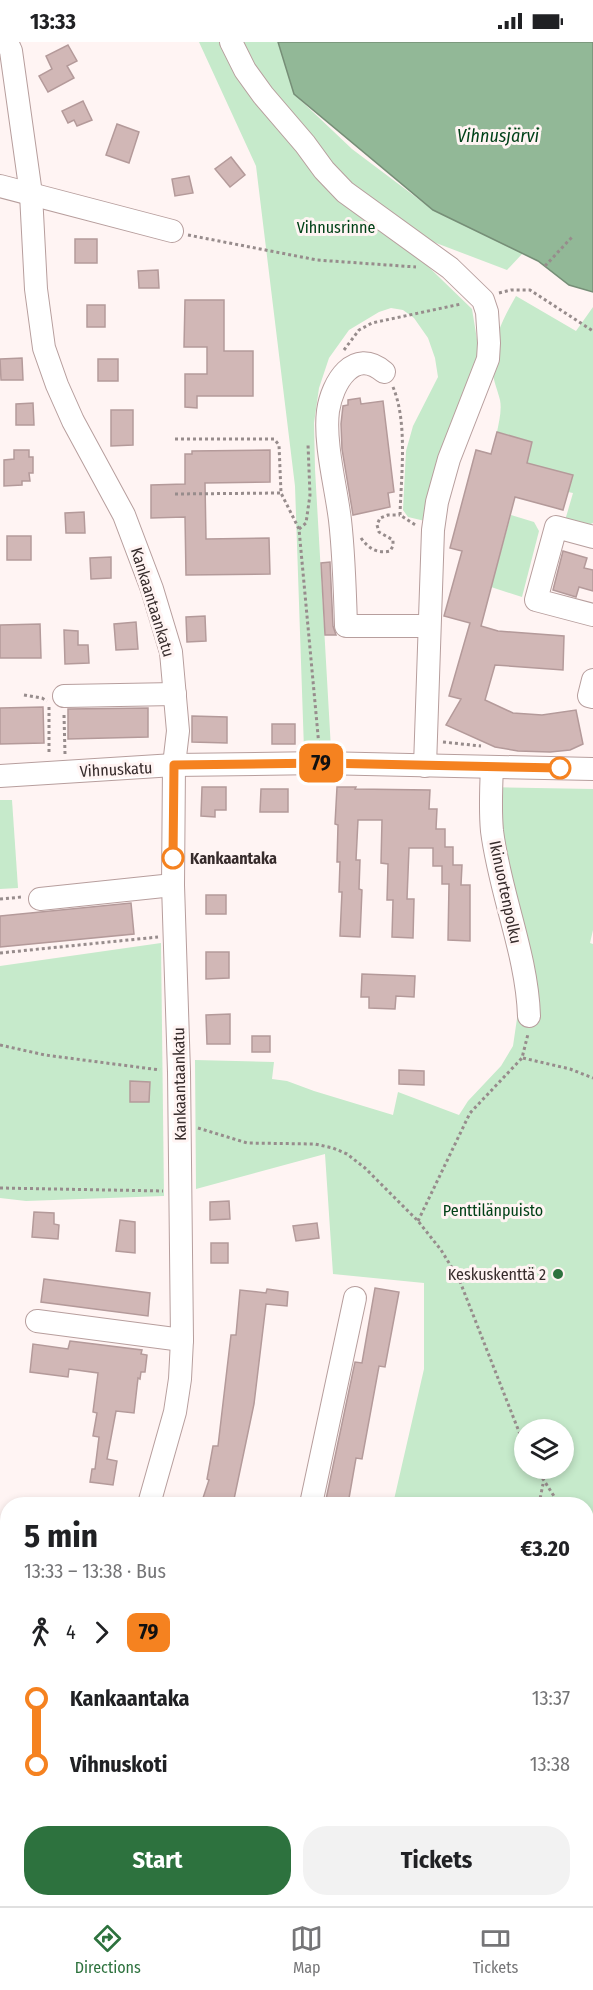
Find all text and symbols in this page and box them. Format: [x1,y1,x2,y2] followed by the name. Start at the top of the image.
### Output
[30,8,76,35] text: 13:33
[457,125,539,147] water label: Vihnusjärvi
[297,218,375,237] park label: Vihnusrinne
[127,545,178,659] street label: Kankaantaankatu
[294,744,348,782] line badge: 79
[311,750,331,776] text: 79
[549,757,571,779] unlabelled marker
[79,758,153,781] street label: Vihnuskatu
[485,839,526,945] street label: Ikinuortenpolku
[162,847,184,869] marker: Kankaantaka
[190,849,277,868] place label: Kankaantaka
[169,1027,190,1141] street label: Kankaantaankatu
[443,1201,543,1220] park label: Penttilänpuisto
[448,1265,546,1284] place label: Keskuskenttä 2
[551,1267,565,1281] marker: Keskuskenttä 2
[514,1419,574,1479] map controls
[514,1419,574,1479] button: layers
[24,1516,98,1556] text: 5 min
[521,1535,570,1562] text: €3.20
[24,1559,166,1583] text: 13:33 – 13:38 · Bus
[24,1616,57,1649] icon: walk
[85,1616,118,1649] icon: forward
[139,1619,158,1645] text: 79
[66,1620,76,1644] text: 4
[70,1685,189,1712] text: Kankaantaka
[532,1686,570,1710] text: 13:37
[70,1751,167,1778] text: Vihnuskoti
[530,1752,570,1776] text: 13:38
[24,1826,291,1895] button: Start
[303,1826,570,1895] button: Tickets
[75,1922,141,1977] tab: Directions
[290,1922,323,1977] tab: Map
[473,1922,518,1977] tab: Tickets

